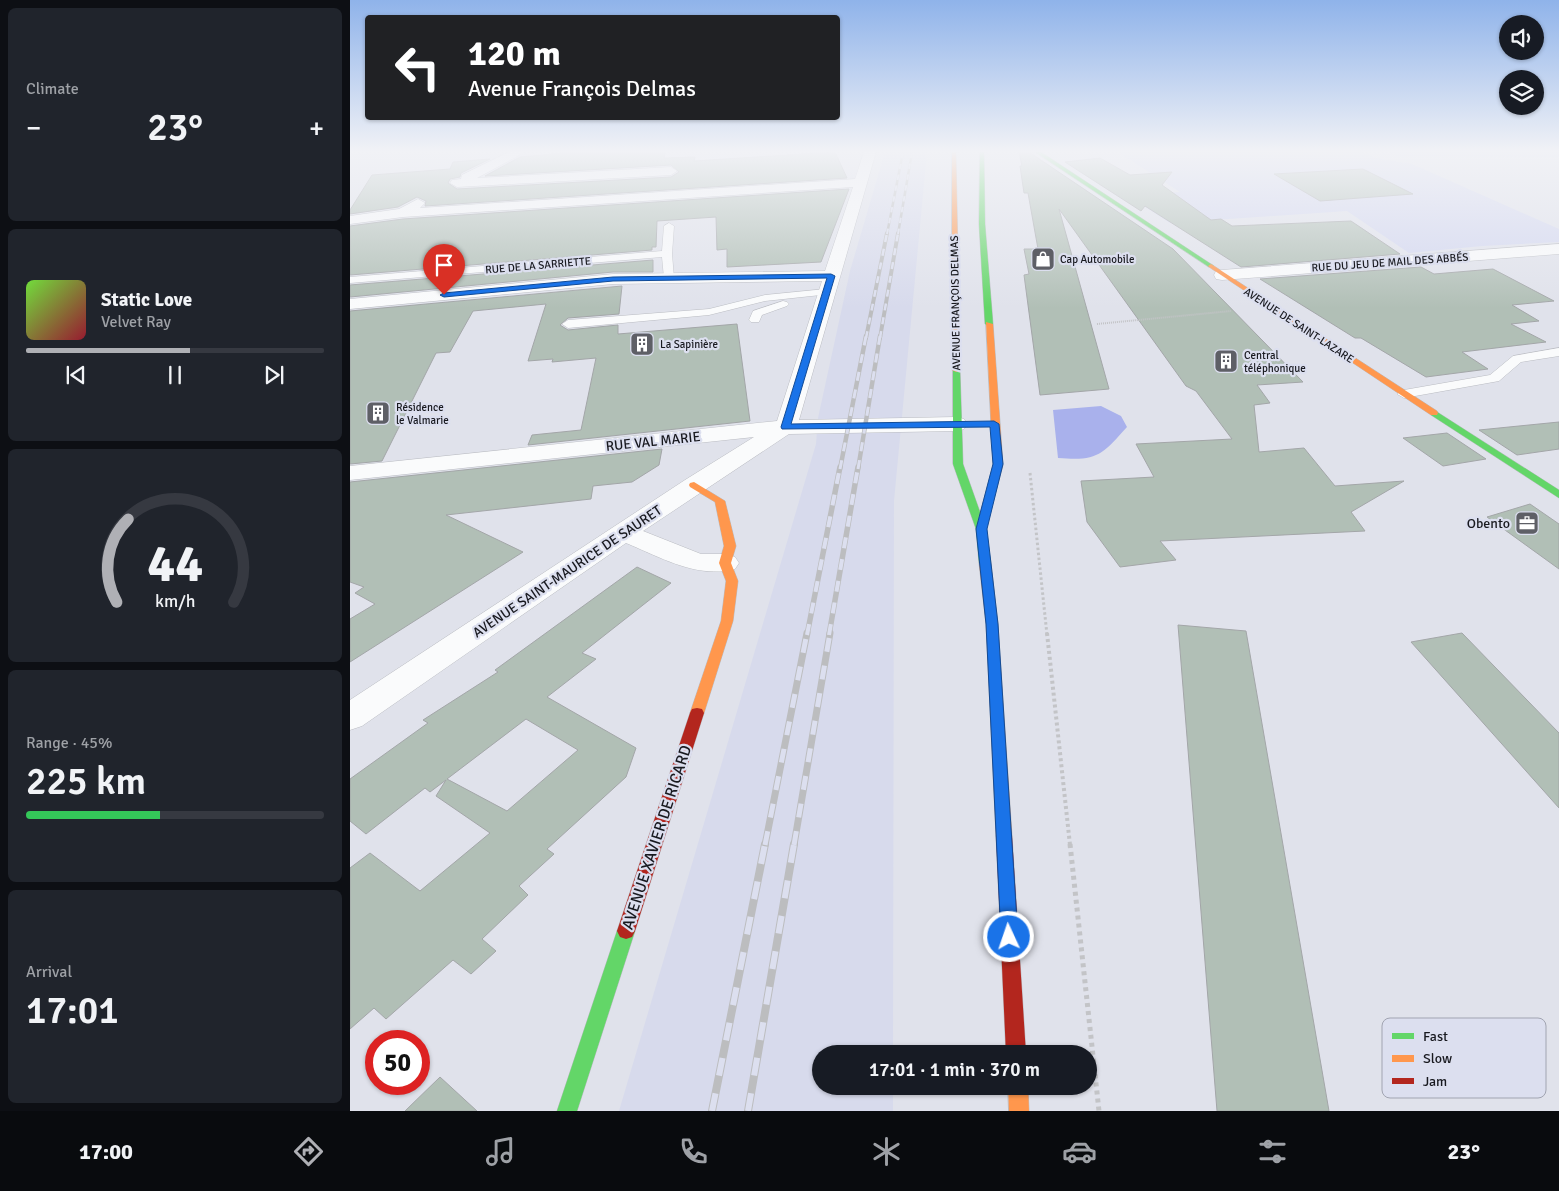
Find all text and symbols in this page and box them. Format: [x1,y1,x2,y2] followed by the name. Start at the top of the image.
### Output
[1499,15,1544,115] map controls
[1499,15,1544,60] button: sound
[468,32,561,75] text: 120 m
[385,35,450,100] icon: left
[1499,70,1544,115] button: layers
[468,75,696,102] text: Avenue François Delmas
[26,79,79,99] text: Climate
[147,104,203,151] text: 23°
[26,111,41,145] text: −
[309,111,324,145] text: +
[948,235,963,371] street label: AVENUE FRANÇOIS DELMAS
[423,244,465,295] pin
[1030,246,1056,272] shop icon: Cap Automobile
[1311,250,1469,274] street label: RUE DU JEU DE MAIL DES ABBÉS
[430,251,458,279] icon: arrive
[1060,253,1134,266] place label: Cap Automobile
[485,254,591,277] street label: RUE DE LA SARRIETTE
[1241,285,1356,366] street label: AVENUE DE SAINT-LAZARE
[101,288,192,312] text: Static Love
[101,312,171,332] text: Velvet Ray
[629,331,655,357] building icon: La Sapinière
[660,338,718,351] place label: La Sapinière
[1213,348,1239,374] building icon: Central téléphonique
[1244,349,1306,375] place label: Central téléphonique
[62,361,90,389] icon: previous
[161,361,189,389] icon: pause
[260,361,288,389] icon: next
[365,400,391,426] building icon: Résidence le Valmarie
[396,401,449,427] place label: Résidence le Valmarie
[605,428,701,455] street label: RUE VAL MARIE
[470,502,665,641] street label: AVENUE SAINT-MAURICE DE SAURET
[1514,510,1540,536] office icon: Obento
[1467,515,1510,532] place label: Obento
[147,532,203,596] text: 44
[155,590,195,612] text: km/h
[26,733,112,753] text: Range · 45%
[618,743,696,932] street label: AVENUE XAVIER DE RICARD
[26,758,146,805] text: 225 km
[982,910,1034,962] position arrow
[26,962,72,982] text: Arrival
[26,987,119,1034] text: 17:01
[1382,1018,1546,1098] legend
[1423,1028,1448,1045] text: Fast
[365,1030,430,1095] speed limit sign: 50
[1423,1050,1452,1067] text: Slow
[869,1058,1040,1082] text: 17:01 · 1 min · 370 m
[1423,1073,1447,1090] text: Jam
[291,1134,326,1169] icon: directions
[483,1134,518,1169] icon: music
[676,1134,711,1169] icon: phone
[869,1134,904,1169] icon: climate
[1062,1134,1097,1169] icon: car
[1255,1134,1290,1169] icon: filters
[79,1138,133,1165] text: 17:00
[1447,1138,1480,1165] text: 23°

